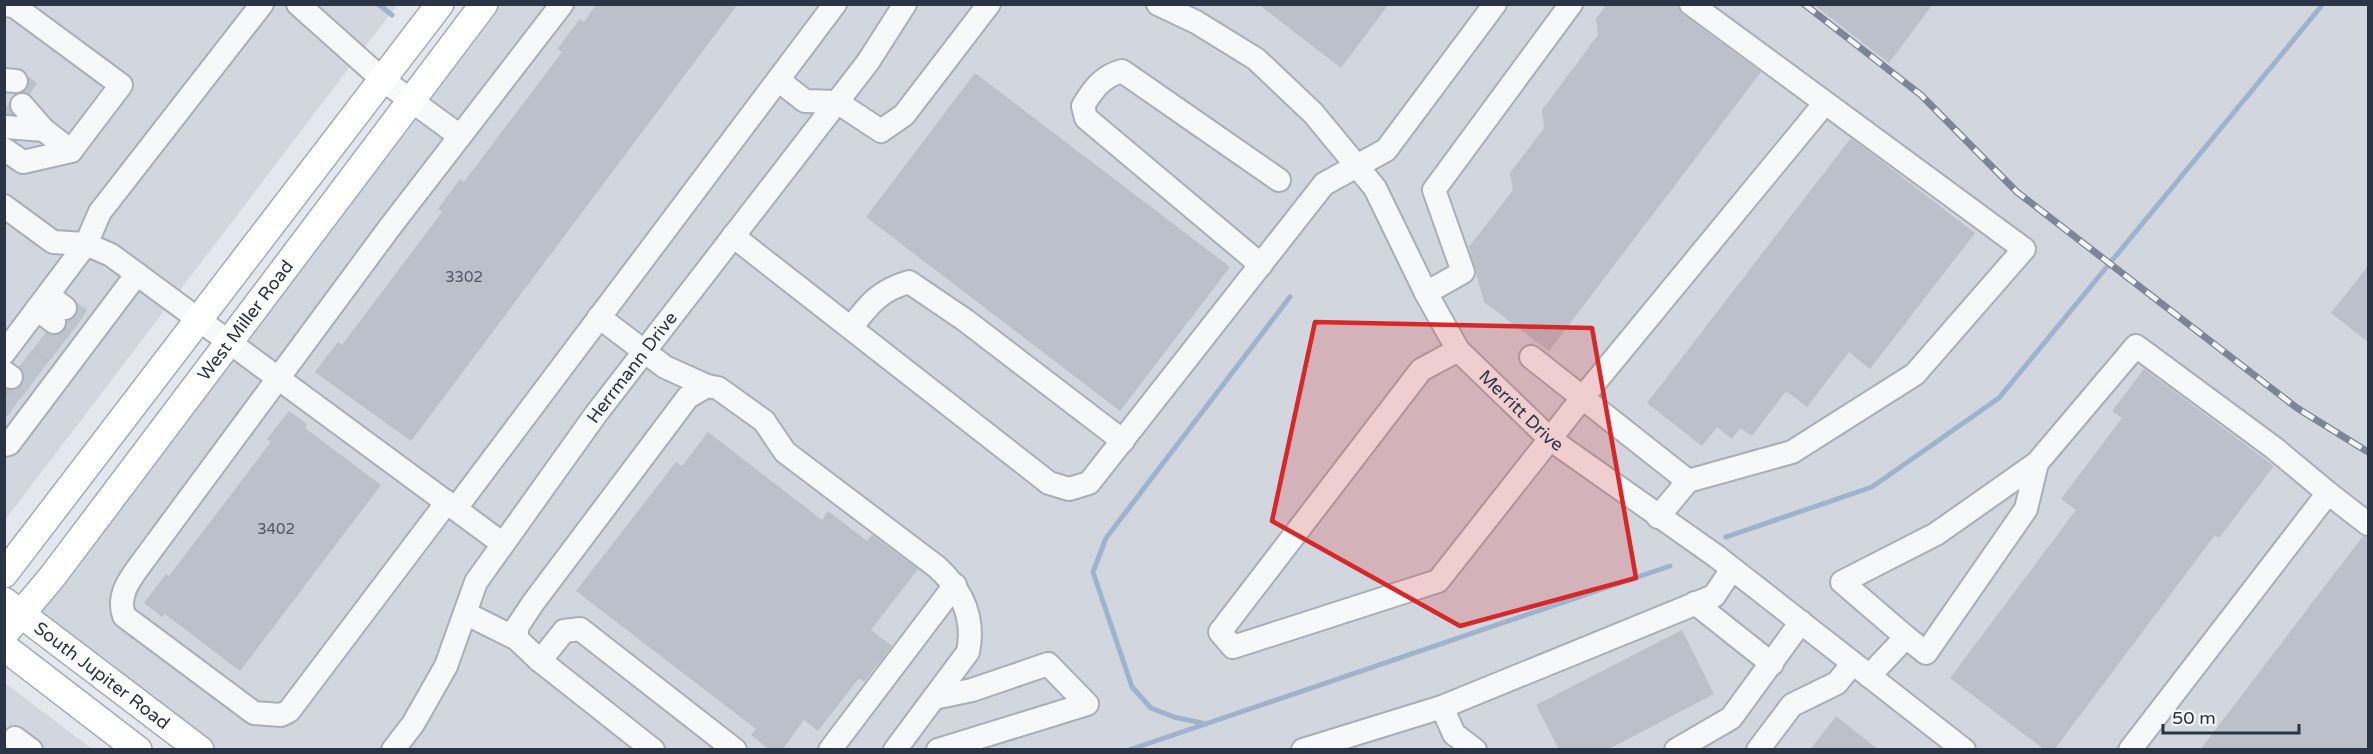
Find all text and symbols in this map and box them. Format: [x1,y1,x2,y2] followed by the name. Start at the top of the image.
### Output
[193,256,298,385] street label: West Miller Road
[445,268,483,286] house number: 3302
[582,307,682,427] street label: Herrmann Drive
[1474,365,1568,456] street label: Merritt Drive
[257,520,295,538] house number: 3402
[30,617,174,734] street label: South Jupiter Road
[2163,697,2300,735] scale bar
[2172,707,2216,729] text: 50 m

